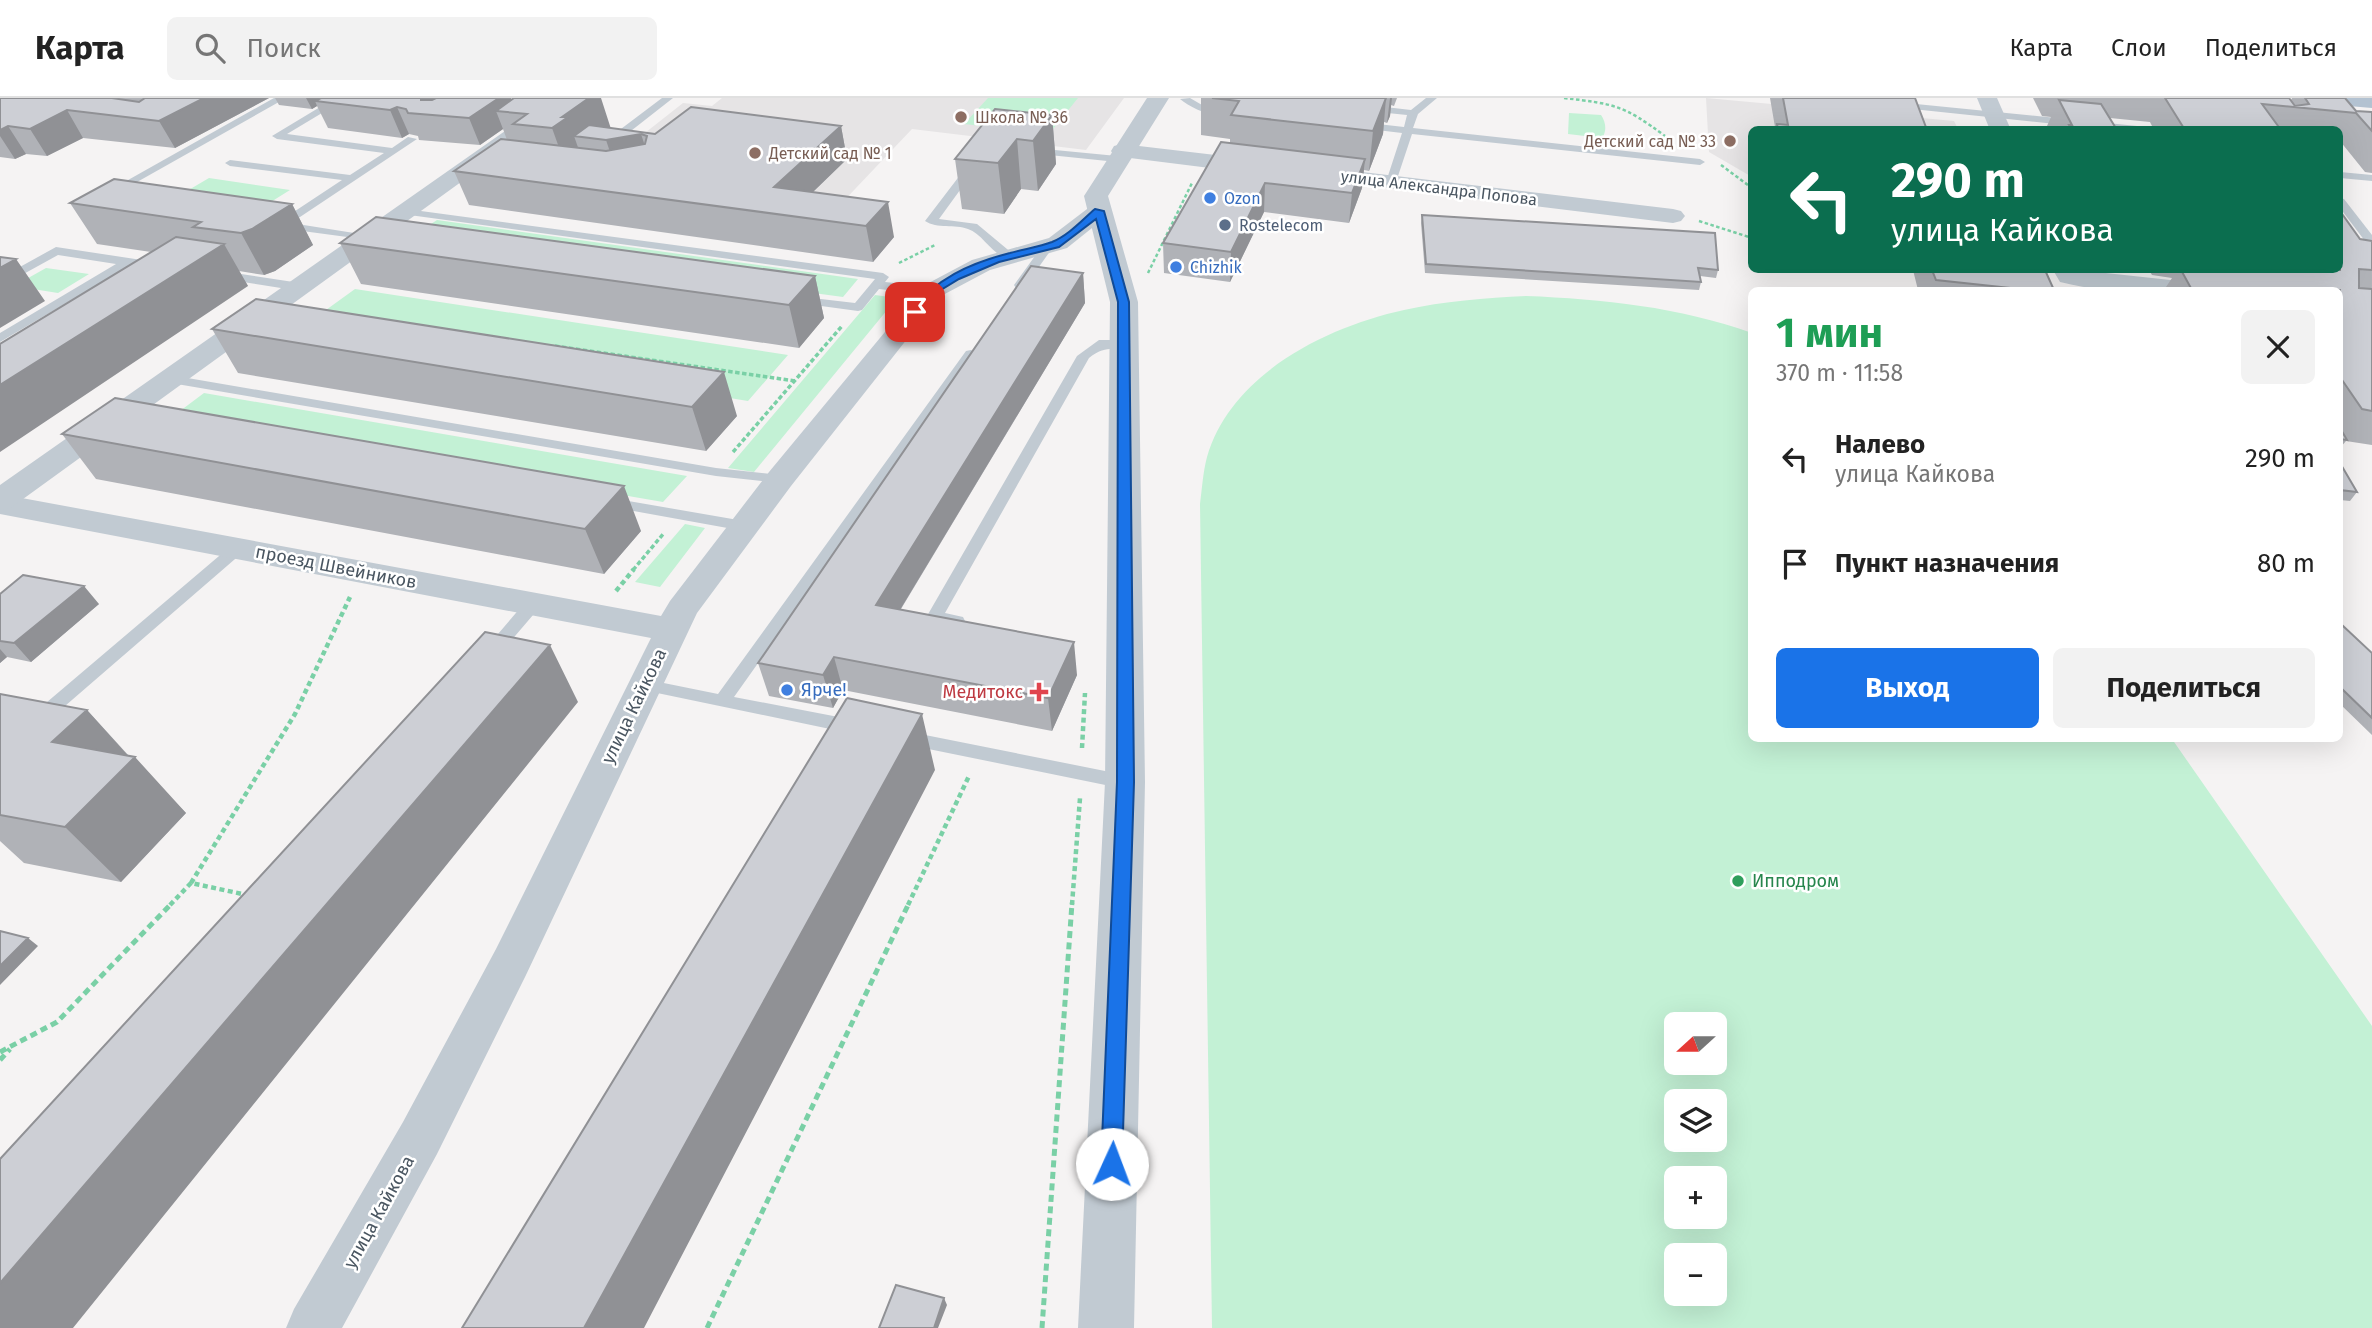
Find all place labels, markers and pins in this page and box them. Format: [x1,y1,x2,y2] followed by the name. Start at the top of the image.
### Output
[975,108,1068,127] place label: Школа № 36
[953,109,969,125] marker: Школа № 36
[1583,132,1716,151] place label: Детский сад № 33
[1722,133,1738,149] marker: Детский сад № 33
[768,144,892,163] place label: Детский сад № 1
[747,145,763,161] marker: Детский сад № 1
[1224,189,1261,208] place label: Ozon
[1202,190,1218,206] marker: Ozon
[1239,216,1323,235] place label: Rostelecom
[1217,217,1233,233] marker: Rostelecom
[1190,258,1243,277] place label: Chizhik
[1168,259,1184,275] marker: Chizhik
[885,282,945,342] pin
[801,679,847,701] place label: Ярче!
[943,681,1023,703] place label: Медитокс
[779,682,795,698] marker: Ярче!
[1029,682,1049,702] marker: Медитокс
[1752,870,1839,892] place label: Ипподром
[1730,873,1746,889] marker: Ипподром

